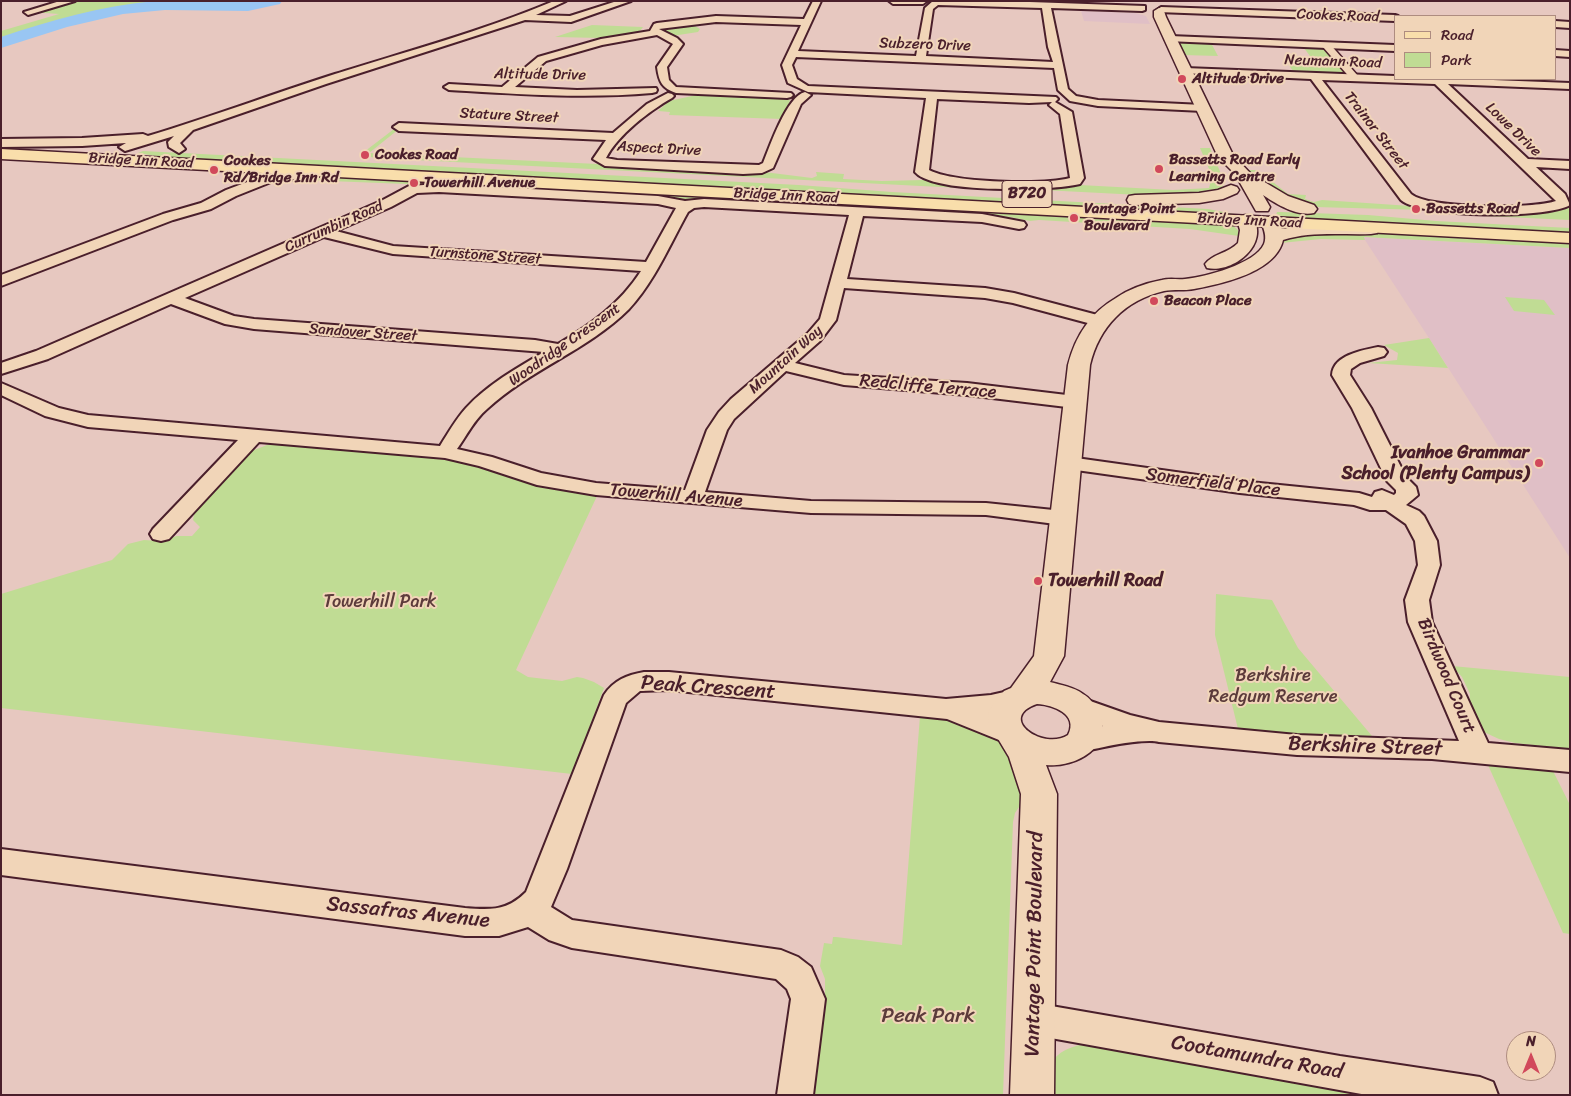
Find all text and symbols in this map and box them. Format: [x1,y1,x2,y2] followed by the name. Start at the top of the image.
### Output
[1296,6,1380,26] street label: Cookes Road
[1394,15,1556,80] legend
[1441,22,1473,48] text: Road
[879,34,971,56] street label: Subzero Drive
[1441,47,1472,73] text: Park
[1284,51,1382,73] street label: Neumann Road
[494,65,586,85] street label: Altitude Drive
[1192,70,1284,88] place label: Altitude Drive
[1176,73,1188,85] marker: Altitude Drive
[1340,88,1412,174] street label: Trainor Street
[1481,99,1545,161] street label: Lowe Drive
[459,104,559,128] street label: Stature Street
[616,138,702,160] street label: Aspect Drive
[375,146,458,164] place label: Cookes Road
[88,149,194,173] street label: Bridge Inn Road
[359,149,371,161] marker: Cookes Road
[1169,151,1300,186] place label: Bassetts Road Early Learning Centre
[224,152,338,187] place label: Cookes Rd/Bridge Inn Rd
[1153,163,1165,175] marker: Bassetts Road Early Learning Centre
[208,164,220,176] marker: Cookes Rd/Bridge Inn Rd
[424,174,535,192] place label: Towerhill Avenue
[408,177,420,189] marker: Towerhill Avenue
[1002,180,1052,208] road number: B720
[733,184,839,208] street label: Bridge Inn Road
[282,197,386,257] street label: Currumbin Road
[1084,200,1176,235] place label: Vantage Point Boulevard
[1426,200,1519,218] place label: Bassetts Road
[1410,203,1422,215] marker: Bassetts Road
[1197,209,1303,233] street label: Bridge Inn Road
[1068,212,1080,224] marker: Vantage Point Boulevard
[428,243,542,269] street label: Turnstone Street
[1164,292,1252,310] place label: Beacon Place
[1148,295,1160,307] marker: Beacon Place
[506,300,624,390] street label: Woodridge Crescent
[308,320,418,346] street label: Sandover Street
[745,322,827,398] street label: Mountain Way
[859,370,997,404] street label: Redcliffe Terrace
[1342,442,1529,484] place label: Ivanhoe Grammar School (Plenty Campus)
[1533,457,1545,469] marker: Ivanhoe Grammar School (Plenty Campus)
[1144,464,1282,502] street label: Somerfield Place
[609,479,743,513] street label: Towerhill Avenue
[1048,570,1163,592] place label: Towerhill Road
[1032,575,1044,587] marker: Towerhill Road
[324,591,436,613] park label: Towerhill Park
[1412,615,1480,737] street label: Birdwood Court
[1208,665,1338,708] park label: Berkshire Redgum Reserve
[640,671,776,705] street label: Peak Crescent
[1287,732,1443,762] street label: Berkshire Street
[1020,831,1050,1057] street label: Vantage Point Boulevard
[325,892,491,934] street label: Sassafras Avenue
[881,1004,975,1030] park label: Peak Park
[1526,1029,1536,1054] text: N
[1169,1031,1345,1085] street label: Cootamundra Road
[1506,1031,1556,1081] north arrow

